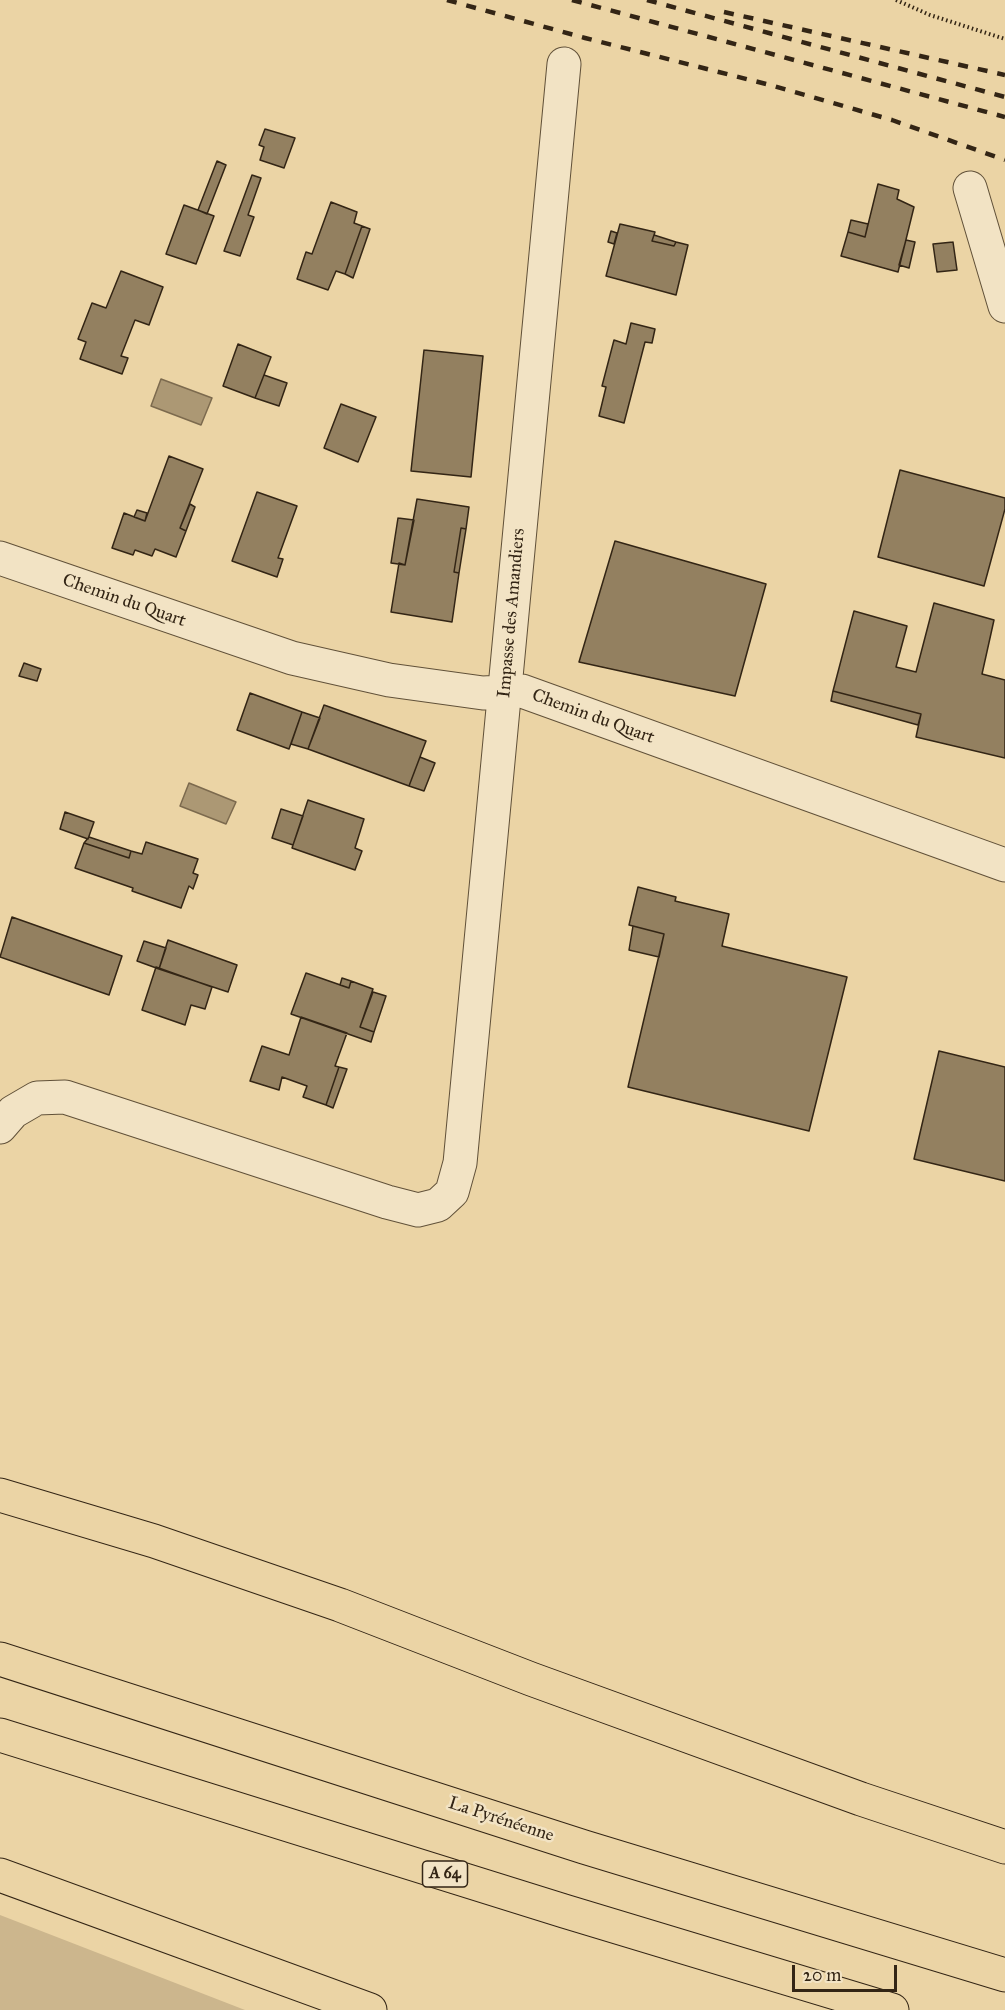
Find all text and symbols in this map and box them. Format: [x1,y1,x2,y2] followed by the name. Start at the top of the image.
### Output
[494,527,530,699] street label: Impasse des Amandiers
[60,570,188,632] street label: Chemin du Quart
[529,685,657,749] street label: Chemin du Quart
[446,1793,556,1847] street label: La Pyrénéenne
[422,1861,468,1887] road number: A 64
[795,1953,900,1991] scale bar
[803,1964,841,1986] text: 20 m

